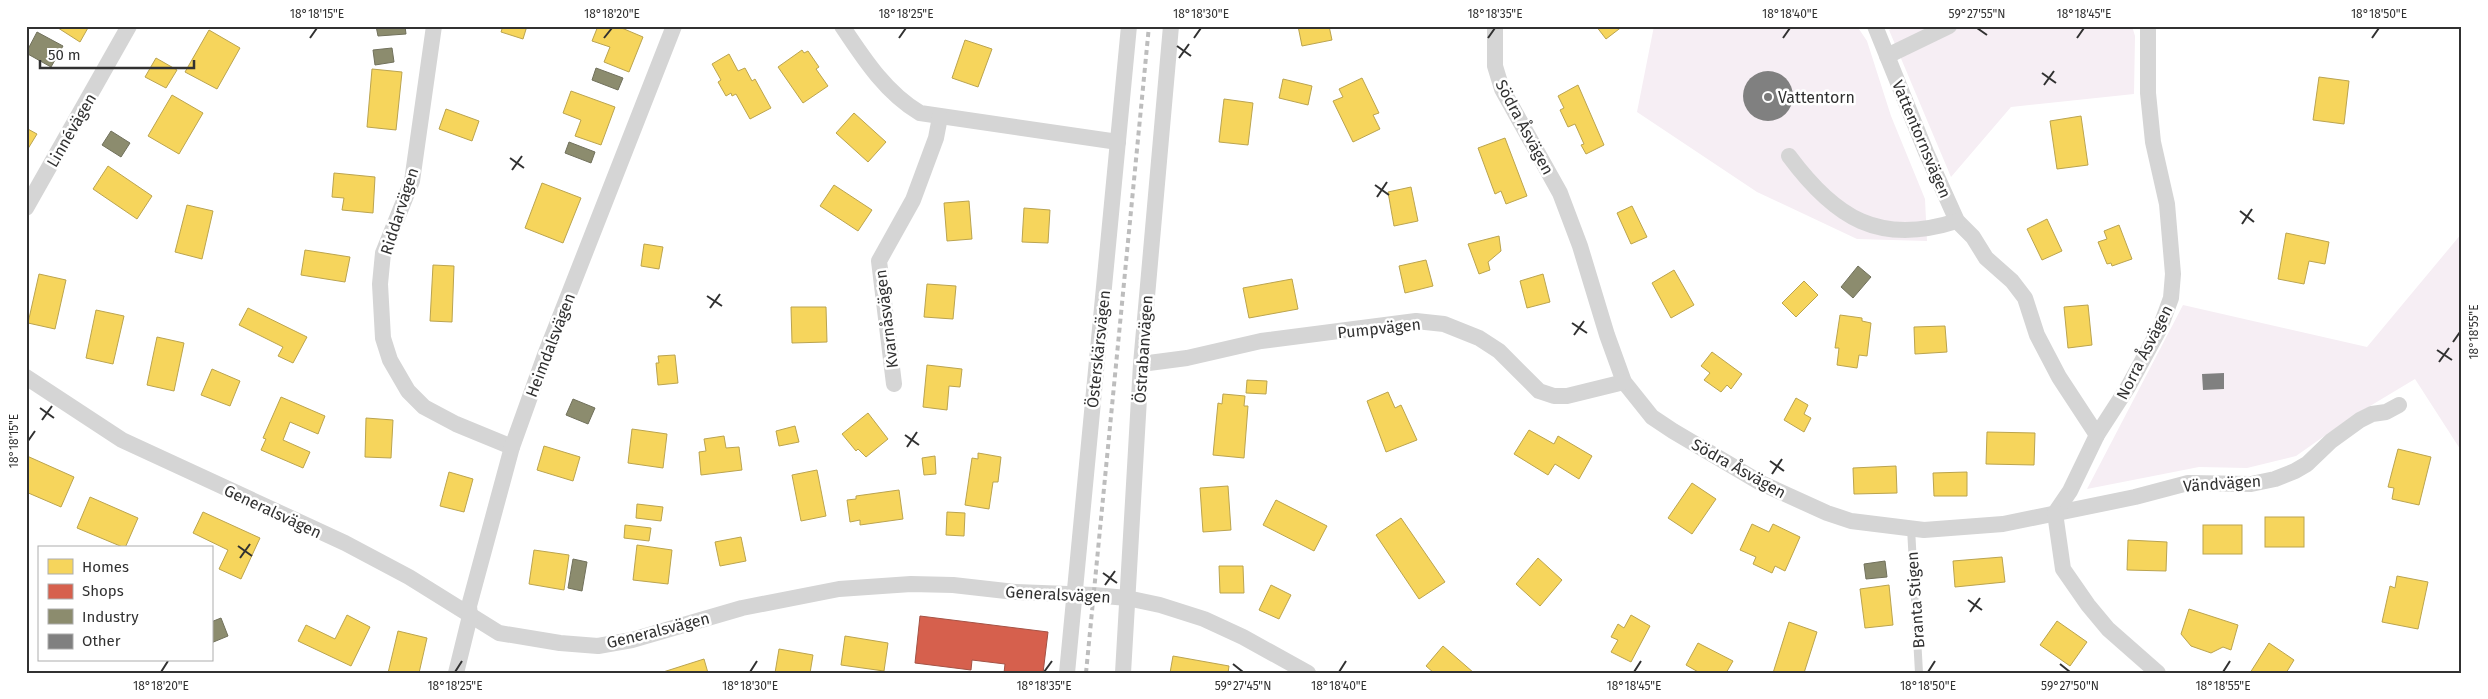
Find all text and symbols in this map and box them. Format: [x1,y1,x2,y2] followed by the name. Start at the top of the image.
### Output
[290,7,344,21] text: 18°18'15"E
[584,7,640,21] text: 18°18'20"E
[878,7,934,21] text: 18°18'25"E
[1173,7,1229,21] text: 18°18'30"E
[1467,7,1523,21] text: 18°18'35"E
[1762,7,1818,21] text: 18°18'40"E
[1949,7,2005,21] text: 59°27'55"N
[2057,7,2112,21] text: 18°18'45"E
[2351,7,2407,21] text: 18°18'50"E
[40,38,194,70] scale bar
[48,46,81,64] text: 50 m
[1492,76,1558,178] street label: Södra Åsvägen
[1888,77,1955,201] street label: Vattentornsvägen
[1778,88,1855,107] place label: Vattentorn
[43,90,100,171] street label: Linnévägen
[1762,91,1774,103] marker: Vattentorn
[376,165,422,257] street label: Riddarvägen
[871,269,902,369] street label: Kvarnåsvägen
[1083,289,1114,409] street label: Österskärsvägen
[522,290,579,400] street label: Heimdalsvägen
[1130,294,1157,404] street label: Östrabanvägen
[2112,301,2176,403] street label: Norra Åsvägen
[2467,304,2481,360] text: 18°18'55"E
[1336,315,1422,342] street label: Pumpvägen
[7,414,21,468] text: 18°18'15"E
[1688,434,1790,502] street label: Södra Åsvägen
[2182,471,2262,496] street label: Vändvägen
[221,481,325,542] street label: Generalsvägen
[38,546,212,662] legend
[1903,551,1928,649] street label: Branta Stigen
[82,558,129,576] text: Homes
[82,582,124,600] text: Shops
[1005,582,1111,607] street label: Generalsvägen
[82,608,139,626] text: Industry
[605,609,711,652] street label: Generalsvägen
[82,632,121,650] text: Other
[133,679,189,693] text: 18°18'20"E
[427,679,483,693] text: 18°18'25"E
[722,679,778,693] text: 18°18'30"E
[1016,679,1072,693] text: 18°18'35"E
[1215,679,1271,693] text: 59°27'45"N
[1311,679,1367,693] text: 18°18'40"E
[1607,679,1662,693] text: 18°18'45"E
[1900,679,1956,693] text: 18°18'50"E
[2041,679,2099,693] text: 59°27'50"N
[2195,679,2251,693] text: 18°18'55"E

